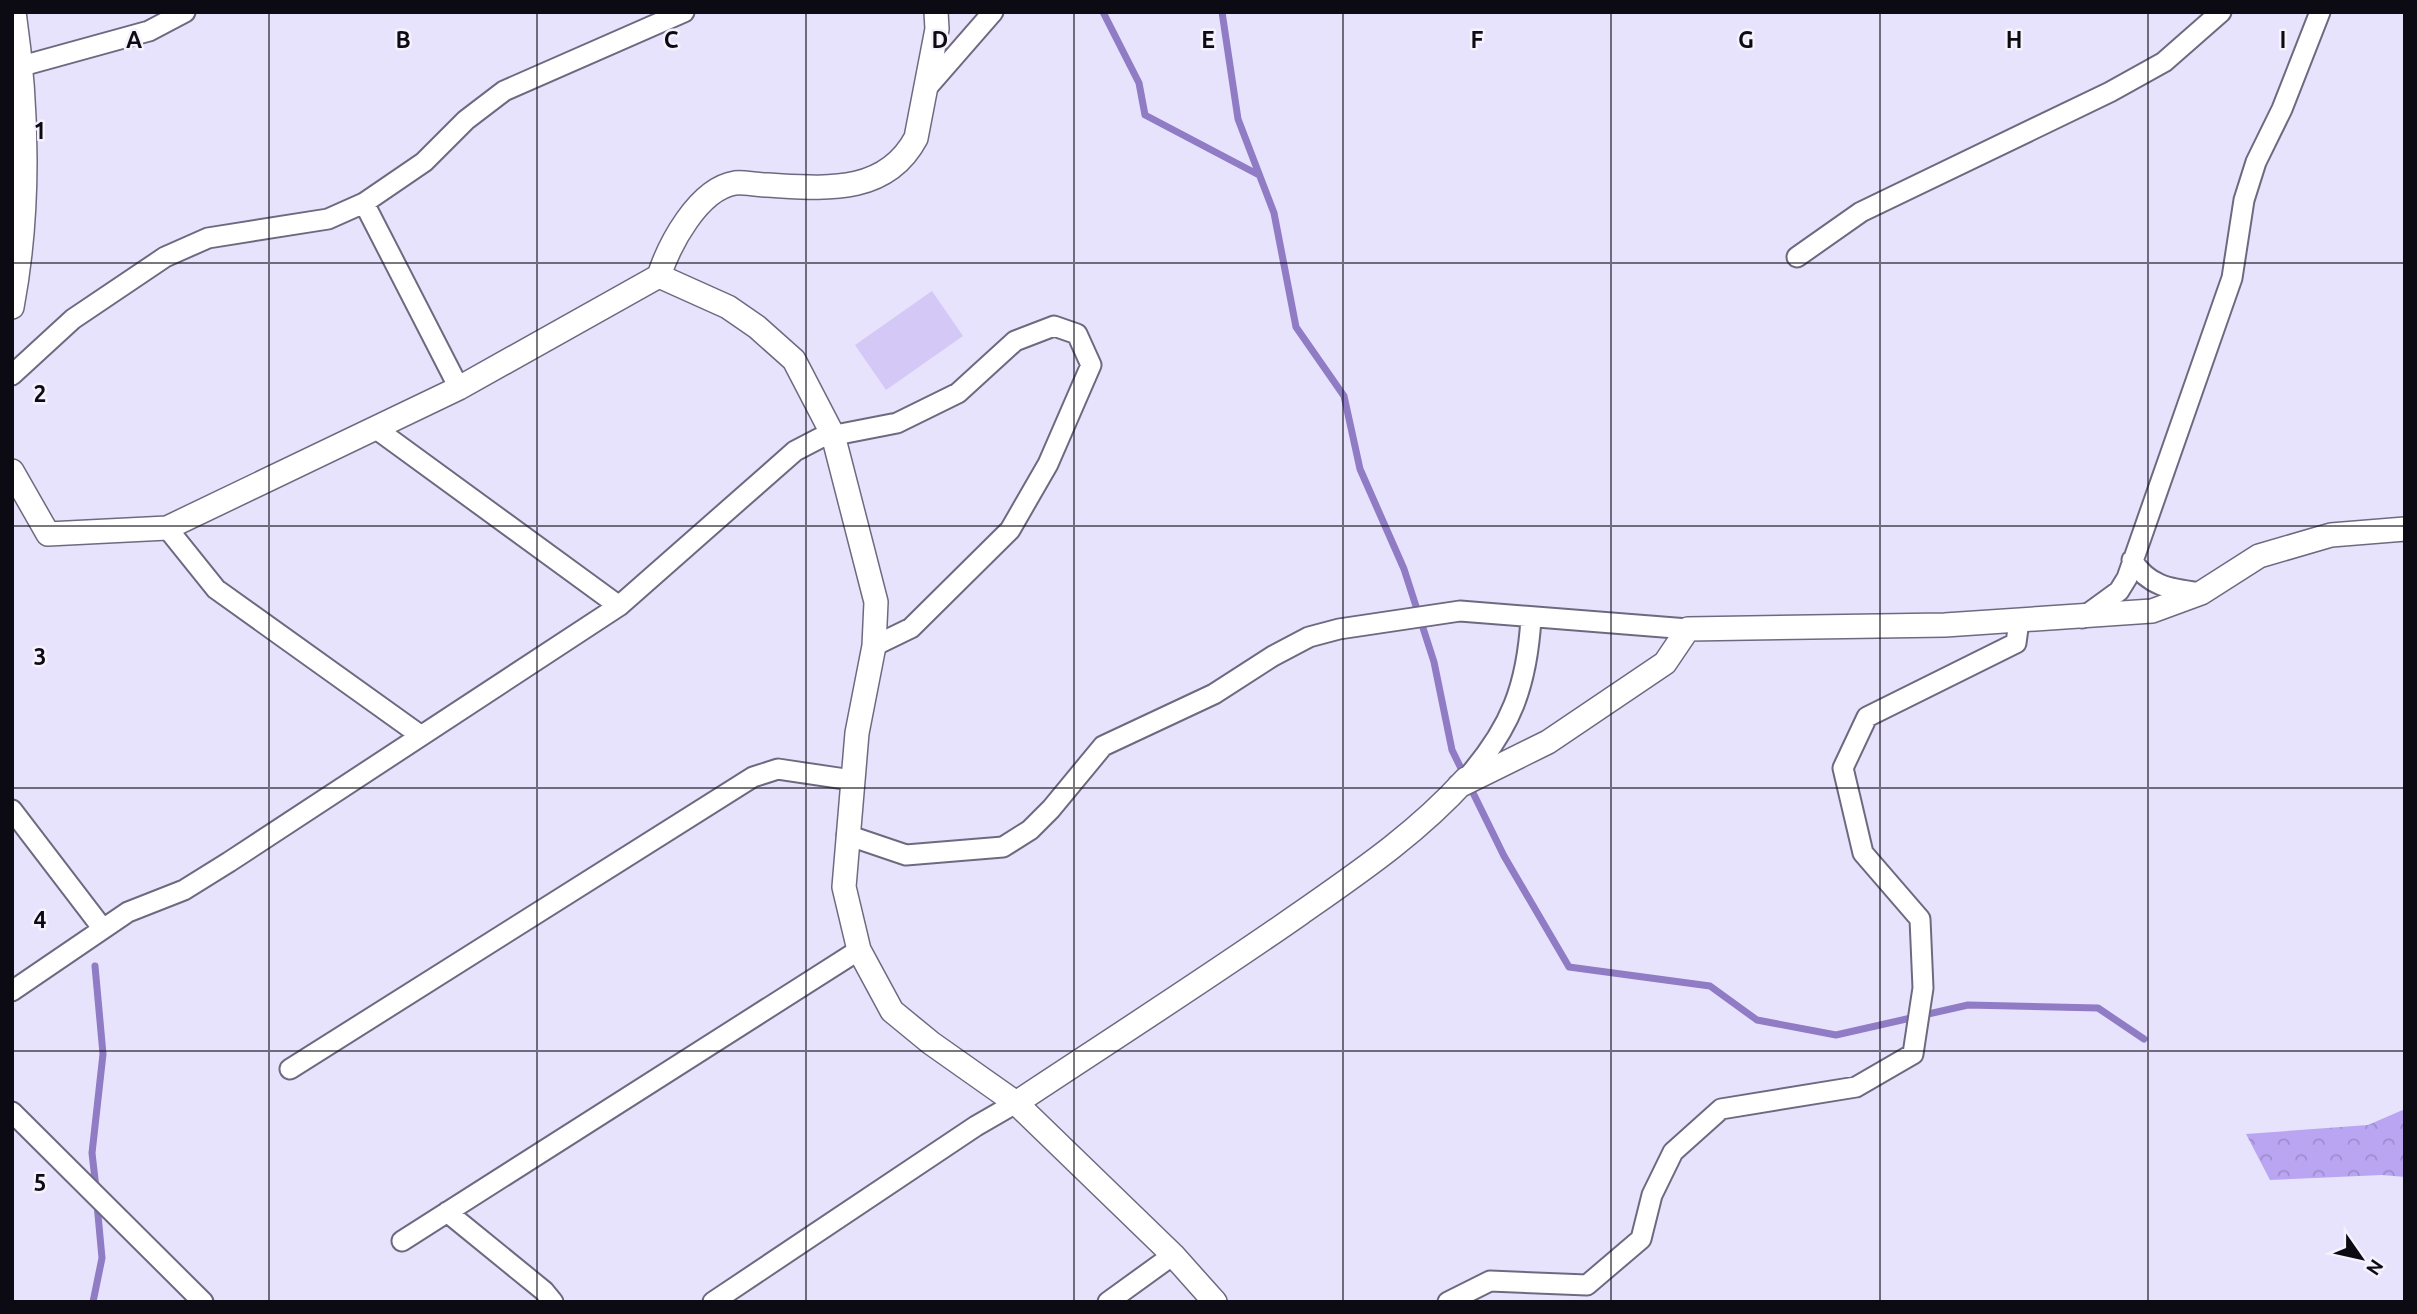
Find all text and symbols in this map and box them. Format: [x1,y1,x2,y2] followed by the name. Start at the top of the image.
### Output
[126,27,142,52] text: A
[395,27,411,52] text: B
[664,27,679,52] text: C
[932,27,948,52] text: D
[1201,27,1215,52] text: E
[1471,27,1484,52] text: F
[1738,27,1754,52] text: G
[2006,27,2022,52] text: H
[2280,27,2286,52] text: I
[34,118,46,143] text: 1
[34,381,46,406] text: 2
[34,644,46,669] text: 3
[34,907,47,932] text: 4
[34,1170,46,1195] text: 5
[2326,1223,2396,1293] north arrow
[2362,1255,2388,1280] text: N

